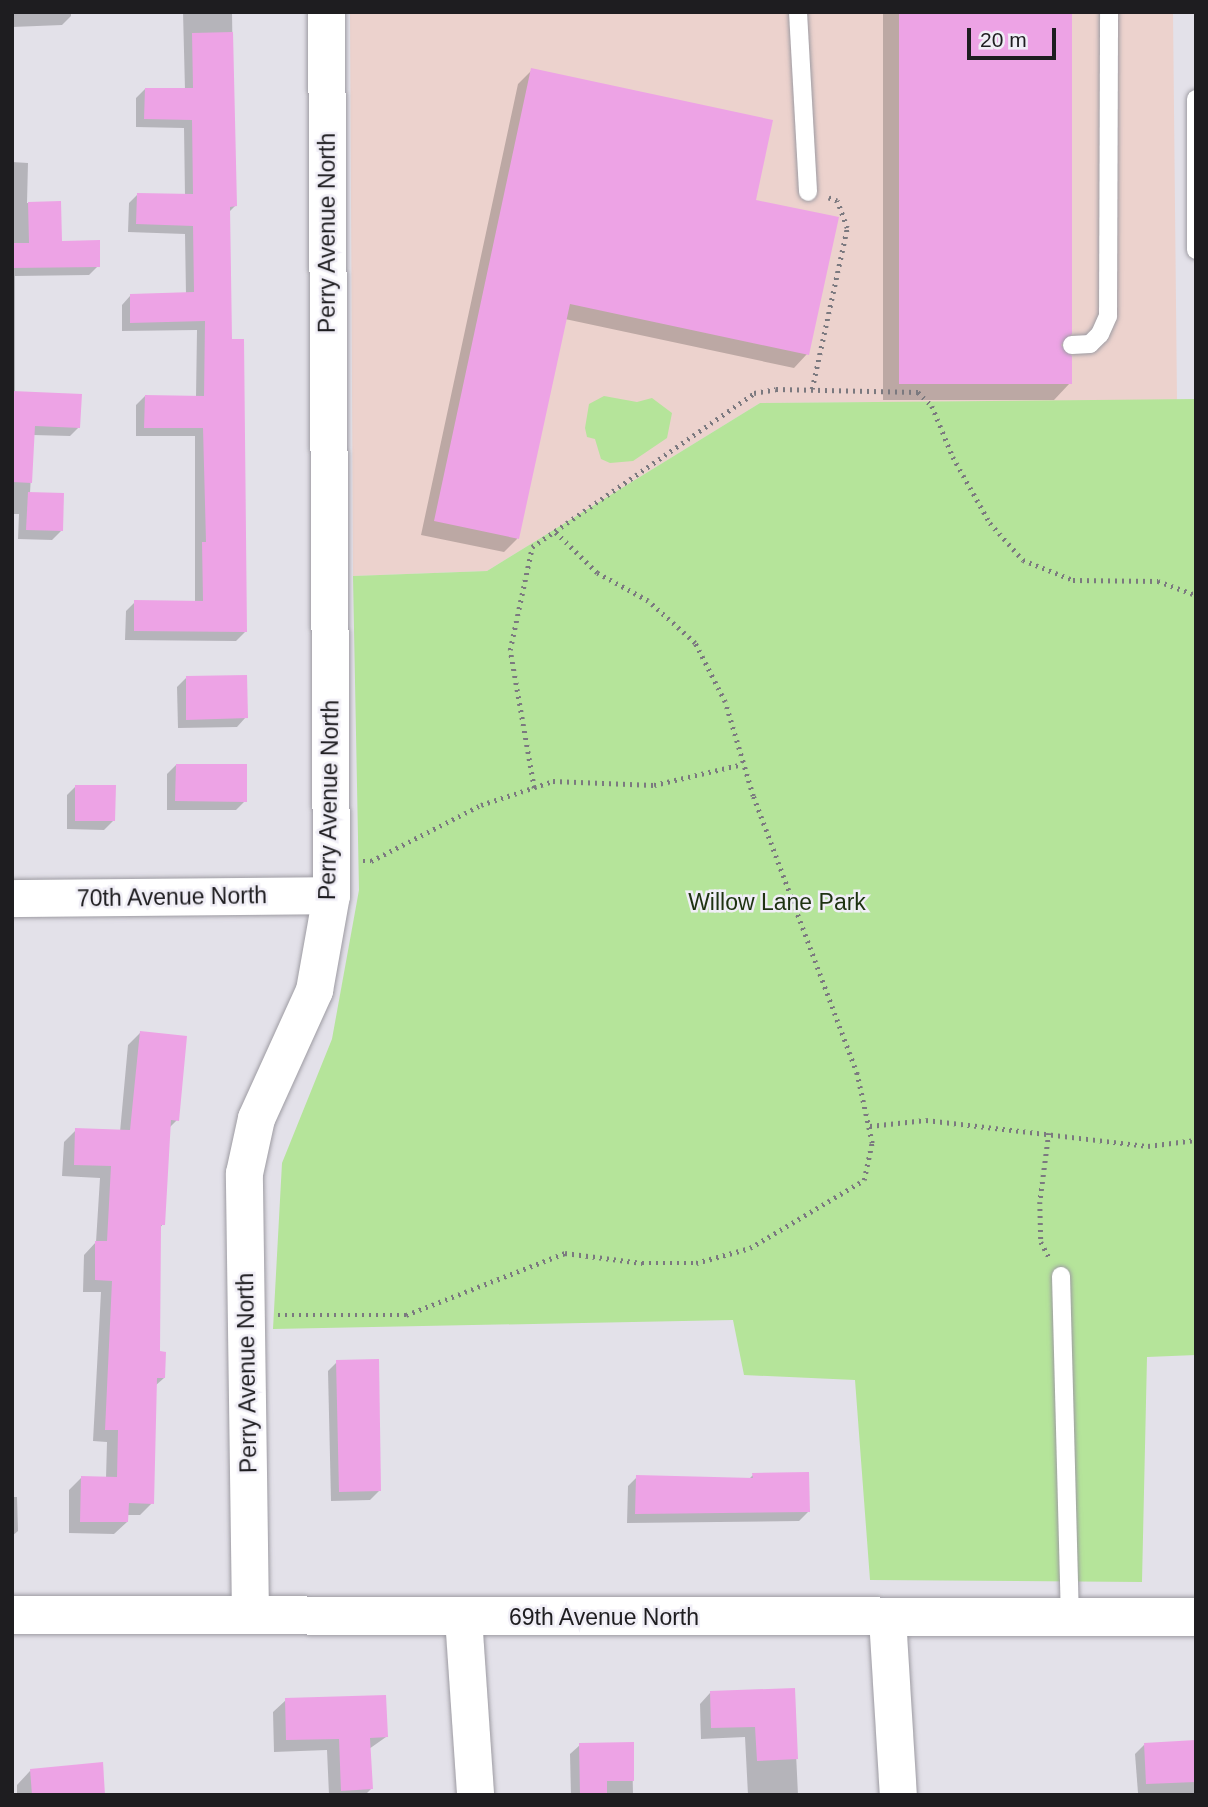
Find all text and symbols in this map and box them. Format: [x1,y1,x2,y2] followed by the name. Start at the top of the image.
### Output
[970,14,1059,58] scale bar
[980,28,1027,51] text: 20 m
[313,132,341,334] street label: Perry Avenue North
[313,699,345,901] street label: Perry Avenue North
[76,882,268,912] street label: 70th Avenue North
[688,888,866,916] park label: Willow Lane Park
[231,1272,263,1474] street label: Perry Avenue North
[508,1603,700,1631] street label: 69th Avenue North

